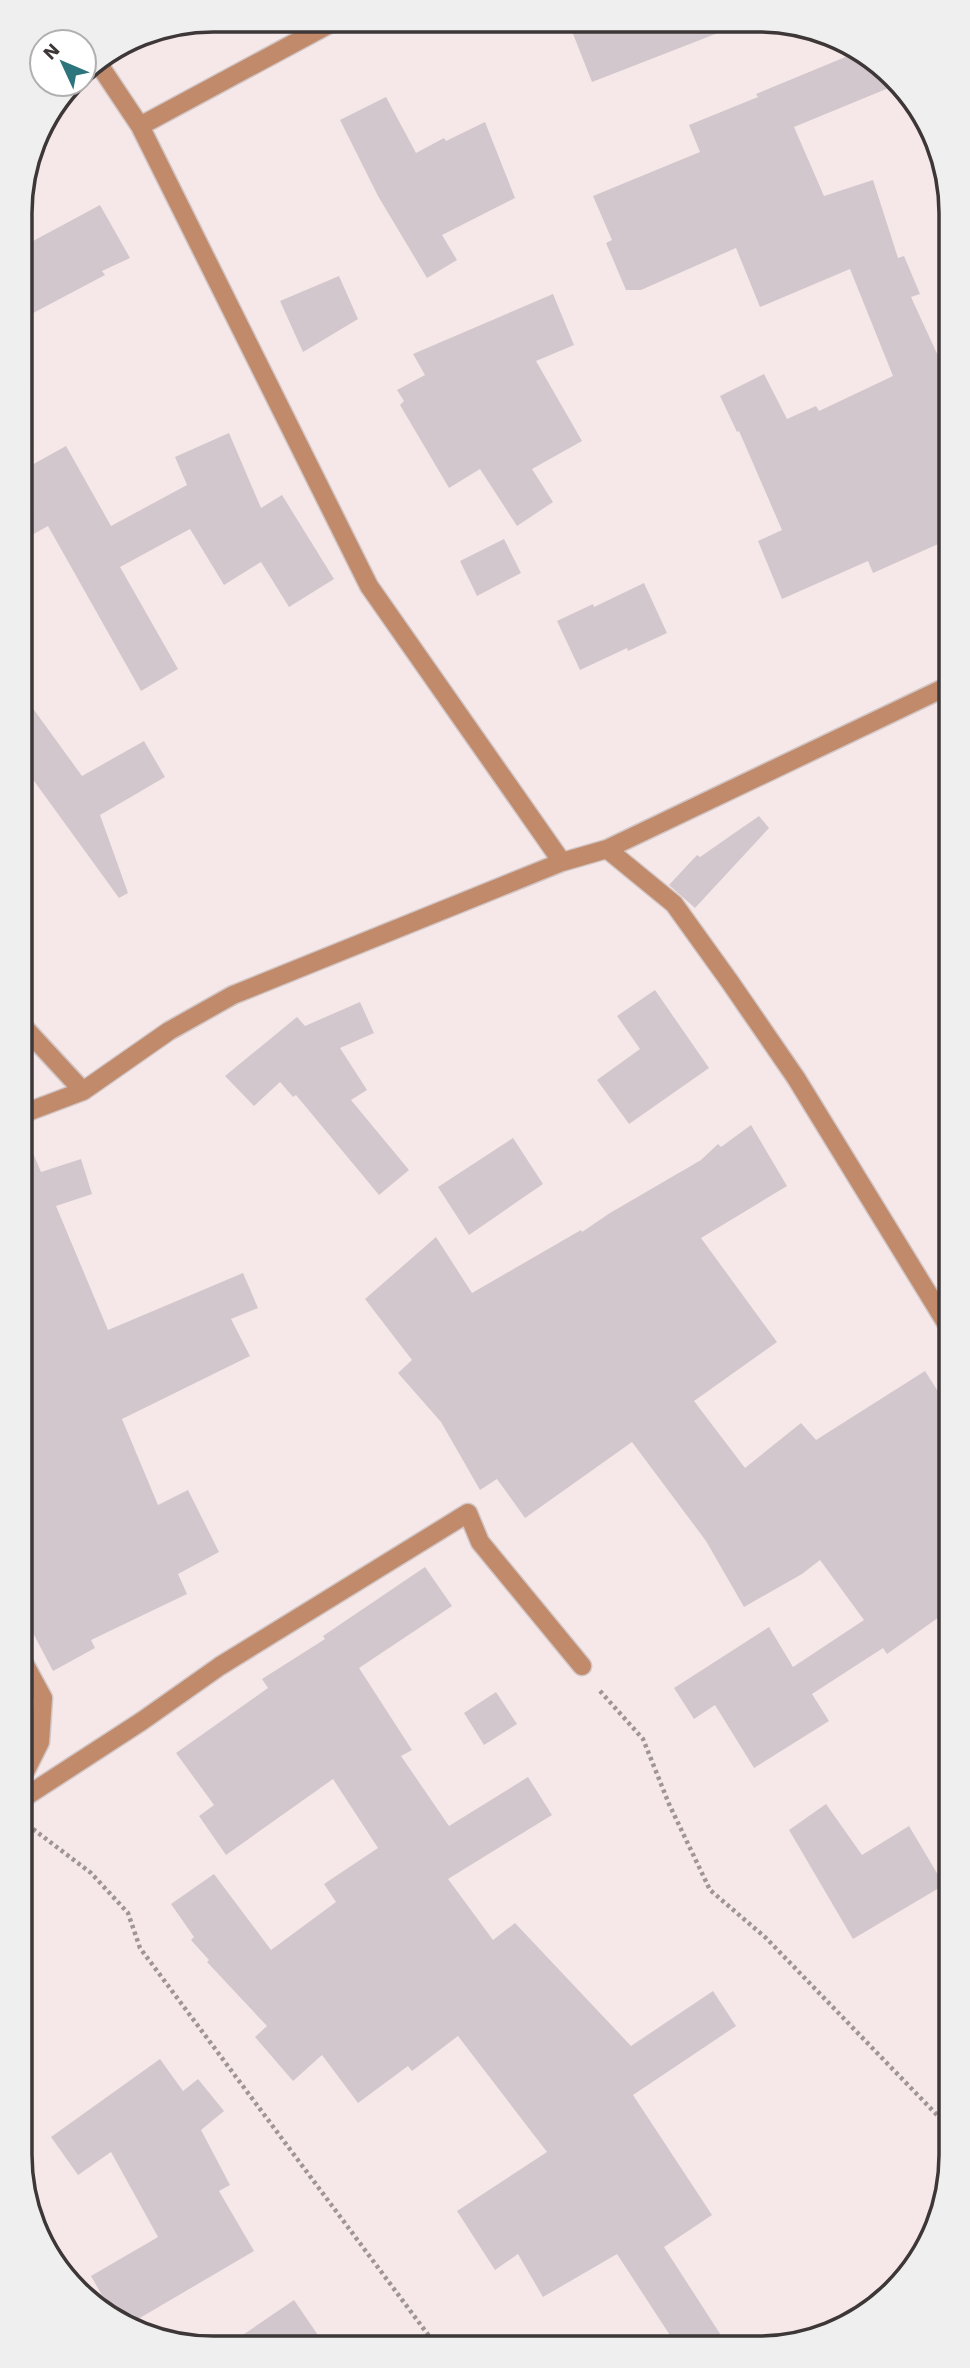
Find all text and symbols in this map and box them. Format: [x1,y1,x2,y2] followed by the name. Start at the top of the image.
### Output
[28,28,98,98] north arrow
[38,38,64,65] text: N

